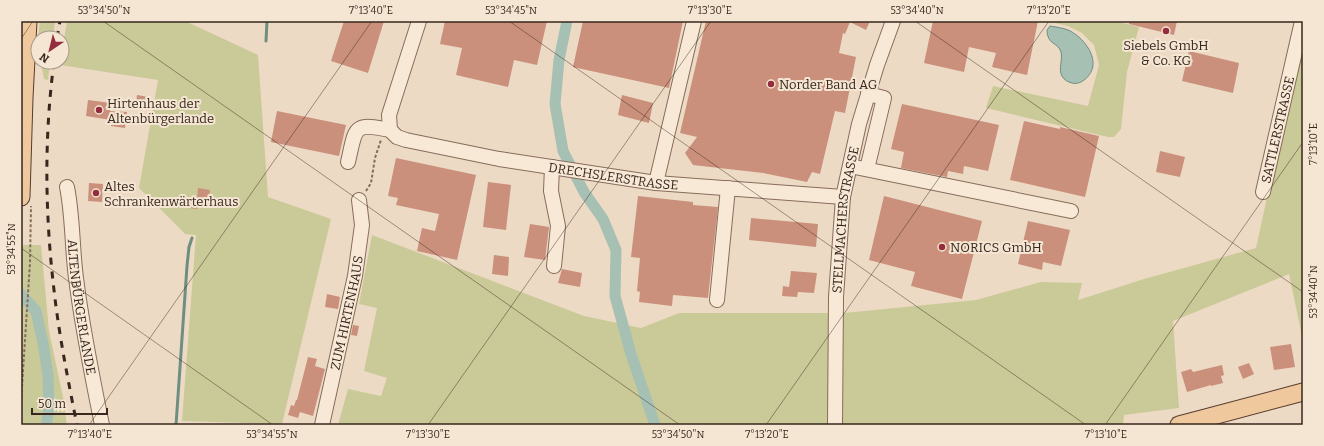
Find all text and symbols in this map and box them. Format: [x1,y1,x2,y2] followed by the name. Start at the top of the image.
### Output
[78,5,130,17] text: 53°34'50"N
[349,5,393,17] text: 7°13'40"E
[485,5,537,17] text: 53°34'45"N
[688,5,732,17] text: 7°13'30"E
[890,5,944,17] text: 53°34'40"N
[1027,5,1071,17] text: 7°13'20"E
[1161,26,1171,36] marker: Siebels GmbH & Co. KG
[30,30,70,70] north arrow
[1123,38,1209,68] place label: Siebels GmbH & Co. KG
[37,50,52,66] text: N
[1258,75,1297,185] street label: SATTLERSTRASSE
[779,77,878,92] place label: Norder Band AG
[766,79,776,89] marker: Norder Band AG
[107,96,214,126] place label: Hirtenhaus der Altenbürgerlande
[94,105,104,115] marker: Hirtenhaus der Altenbürgerlande
[1308,123,1320,165] text: 7°13'10"E
[829,145,861,294] street label: STELLMACHERSTRASSE
[547,159,679,192] street label: DRECHSLERSTRASSE
[104,179,238,209] place label: Altes Schrankenwärterhaus
[91,188,101,198] marker: Altes Schrankenwärterhaus
[6,223,18,275] text: 53°34'55"N
[65,239,99,376] street label: ALTENBÜRGERLANDE
[950,240,1042,255] place label: NORICS GmbH
[937,242,947,252] marker: NORICS GmbH
[327,255,365,371] street label: ZUM HIRTENHAUS
[1308,265,1320,319] text: 53°34'40"N
[32,390,107,416] scale bar
[38,397,67,411] text: 50 m
[68,429,112,441] text: 7°13'40"E
[246,429,298,441] text: 53°34'55"N
[406,429,450,441] text: 7°13'30"E
[652,429,704,441] text: 53°34'50"N
[745,429,789,441] text: 7°13'20"E
[1085,429,1127,441] text: 7°13'10"E

